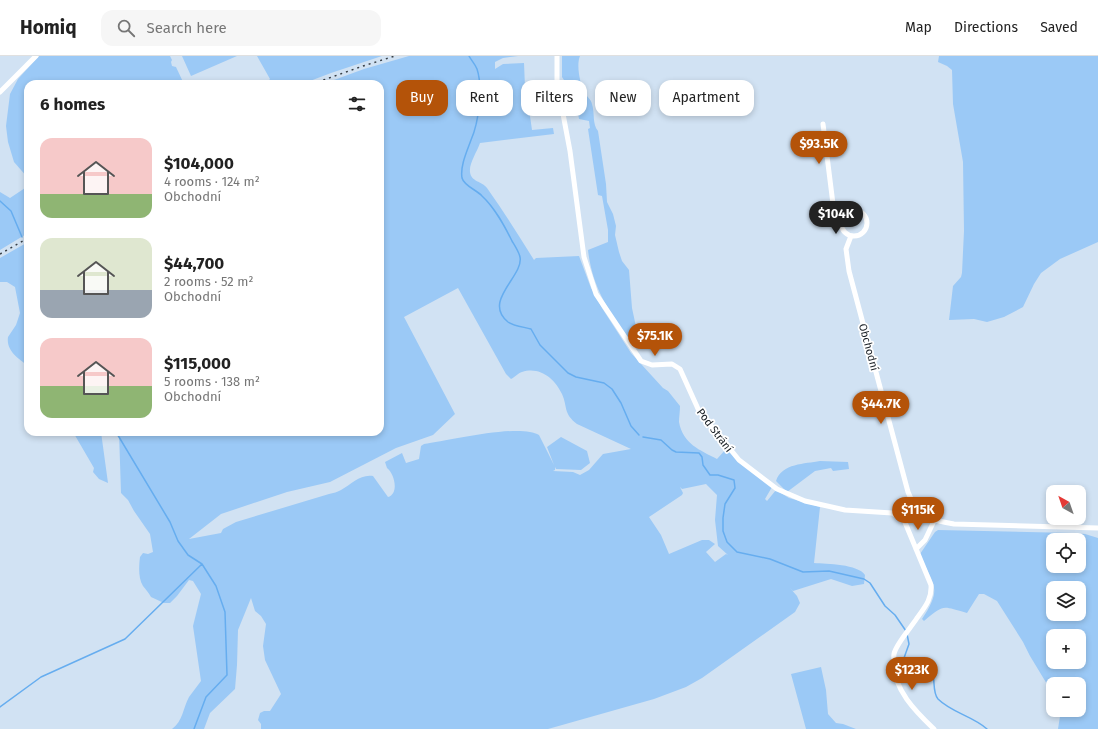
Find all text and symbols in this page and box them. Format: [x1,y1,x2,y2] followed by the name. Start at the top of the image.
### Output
[101,10,381,46] search box
[20,16,77,39] text: Homiq
[115,17,137,39] icon: search
[147,19,227,37] text: Search here
[905,19,932,36] text: Map
[954,19,1018,36] text: Directions
[1040,19,1078,36] text: Saved
[396,80,448,116] chip: Buy
[456,80,513,116] chip: Rent
[521,80,587,116] chip: Filters
[595,80,651,116] chip: New
[659,80,754,116] chip: Apartment
[346,93,368,115] icon: filters
[40,94,105,115] text: 6 homes
[786,131,852,165] pin: $93.5K
[799,136,839,151] text: $93.5K
[164,153,234,174] text: $104,000
[72,154,120,202] icon: home
[164,174,260,189] text: 4 rooms · 124 m²
[164,189,221,204] text: Obchodní
[808,201,864,235] pin: $104K
[818,206,854,221] text: $104K
[164,253,224,274] text: $44,700
[72,254,120,302] icon: home
[164,274,253,289] text: 2 rooms · 52 m²
[164,289,221,304] text: Obchodní
[856,322,881,372] street label: Obchodní
[622,323,688,357] pin: $75.1K
[637,328,673,343] text: $75.1K
[164,353,231,374] text: $115,000
[72,354,120,402] icon: home
[164,374,260,389] text: 5 rooms · 138 m²
[164,389,221,404] text: Obchodní
[848,391,914,425] pin: $44.7K
[861,396,901,411] text: $44.7K
[694,406,735,455] street label: Pod Strání
[1046,485,1086,525] north arrow
[1046,485,1086,717] map controls
[890,497,946,531] pin: $115K
[901,502,935,517] text: $115K
[1046,533,1086,573] button: locate
[1046,581,1086,621] button: layers
[1046,629,1086,669] button: +
[884,657,940,691] pin: $123K
[895,662,929,677] text: $123K
[1046,677,1086,717] button: −

